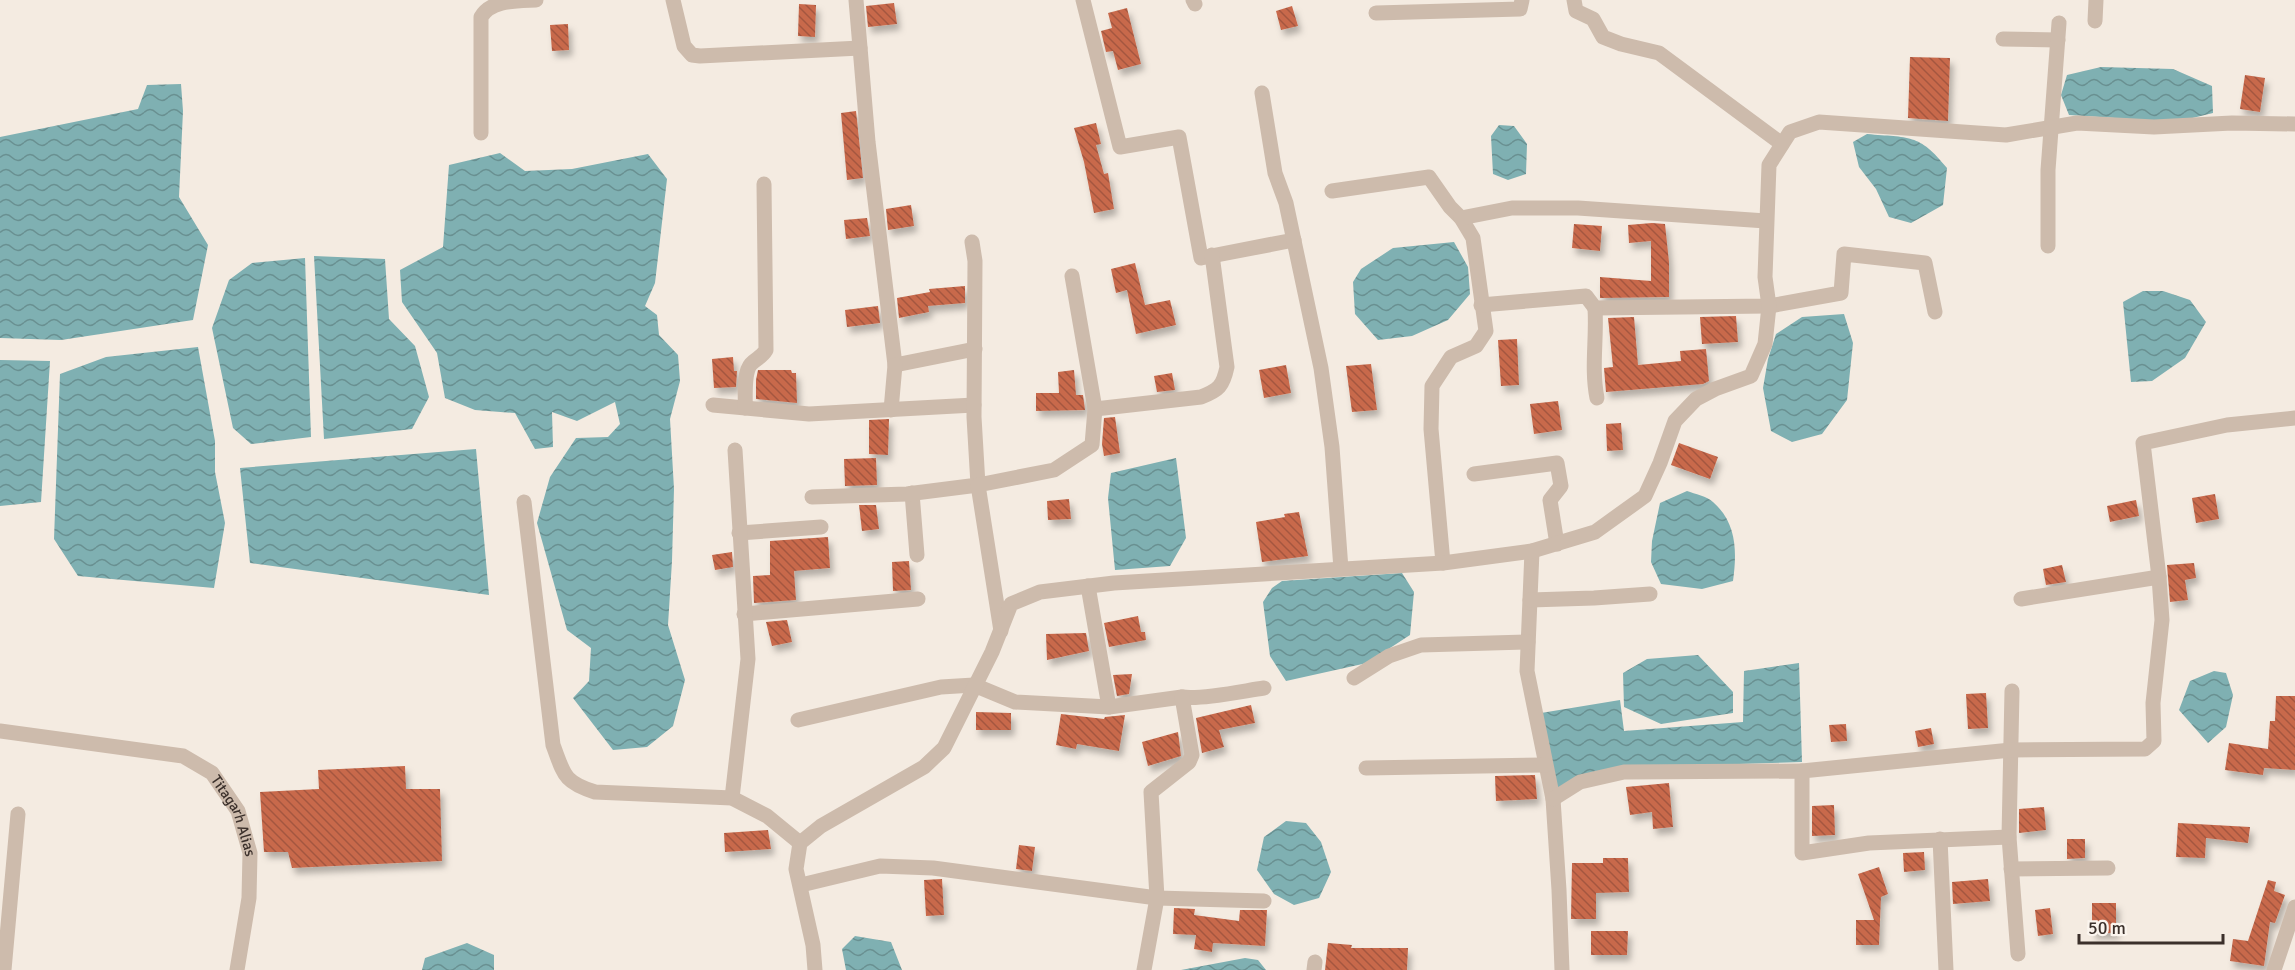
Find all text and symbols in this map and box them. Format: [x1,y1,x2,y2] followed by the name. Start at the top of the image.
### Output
[207,772,260,859] street label: Titagarh Alias
[2079,907,2223,945] scale bar
[2088,917,2126,939] text: 50 m

